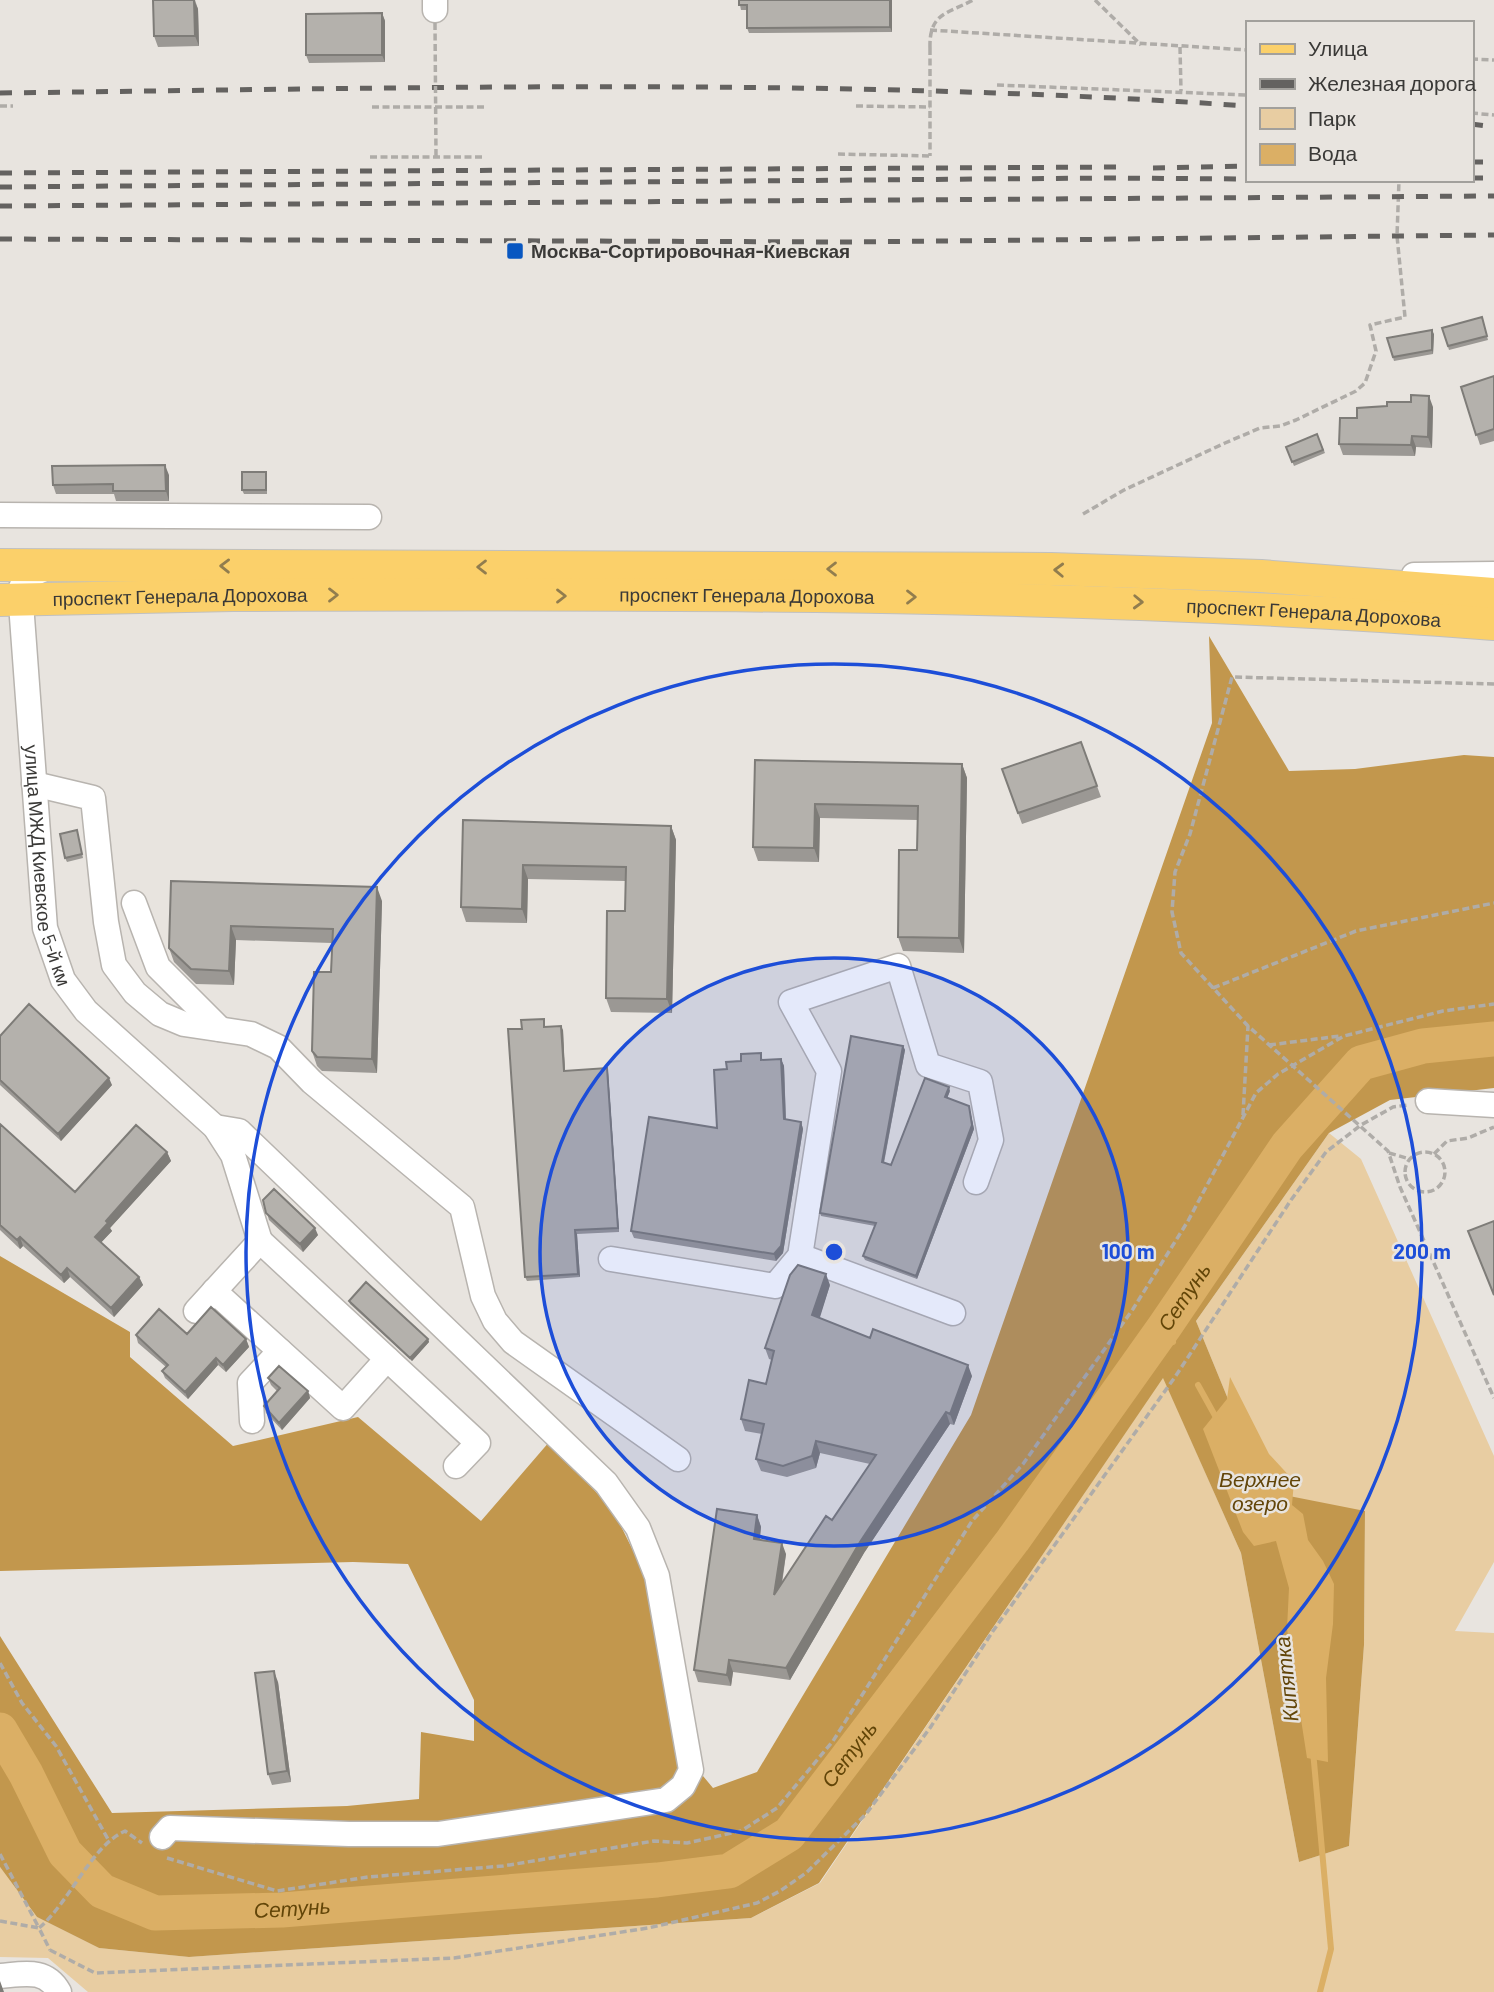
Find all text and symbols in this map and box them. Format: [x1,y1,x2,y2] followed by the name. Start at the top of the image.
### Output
[1246,21,1473,182] legend
[1308,35,1368,60] text: Улица
[1308,70,1477,95] text: Железная дорога
[1308,105,1356,130] text: Парк
[1308,140,1357,165] text: Вода
[531,239,850,262] place label: Москва-Сортировочная-Киевская
[505,241,525,261] marker: Москва-Сортировочная-Киевская
[219,558,230,574] one-way arrow
[476,559,486,575] one-way arrow
[826,561,836,577] one-way arrow
[1053,562,1064,577] one-way arrow
[52,583,308,610] street label: проспект Генерала Дорохова
[619,583,875,608] street label: проспект Генерала Дорохова
[328,587,339,603] one-way arrow
[556,588,566,604] one-way arrow
[906,589,916,605] one-way arrow
[1133,594,1144,609] one-way arrow
[1186,594,1442,631] street label: проспект Генерала Дорохова
[20,744,76,989] street label: улица МЖД Киевское 5-й км
[1101,1238,1155,1263] text: 100 m
[1393,1238,1451,1263] text: 200 m
[822,1240,846,1264] centre of rings
[1151,1257,1215,1335] water label: Сетунь
[1219,1466,1301,1515] water label: Верхнее озеро
[1269,1635,1302,1723] water label: Кипятка
[815,1715,882,1792] water label: Сетунь
[254,1892,331,1922] water label: Сетунь

